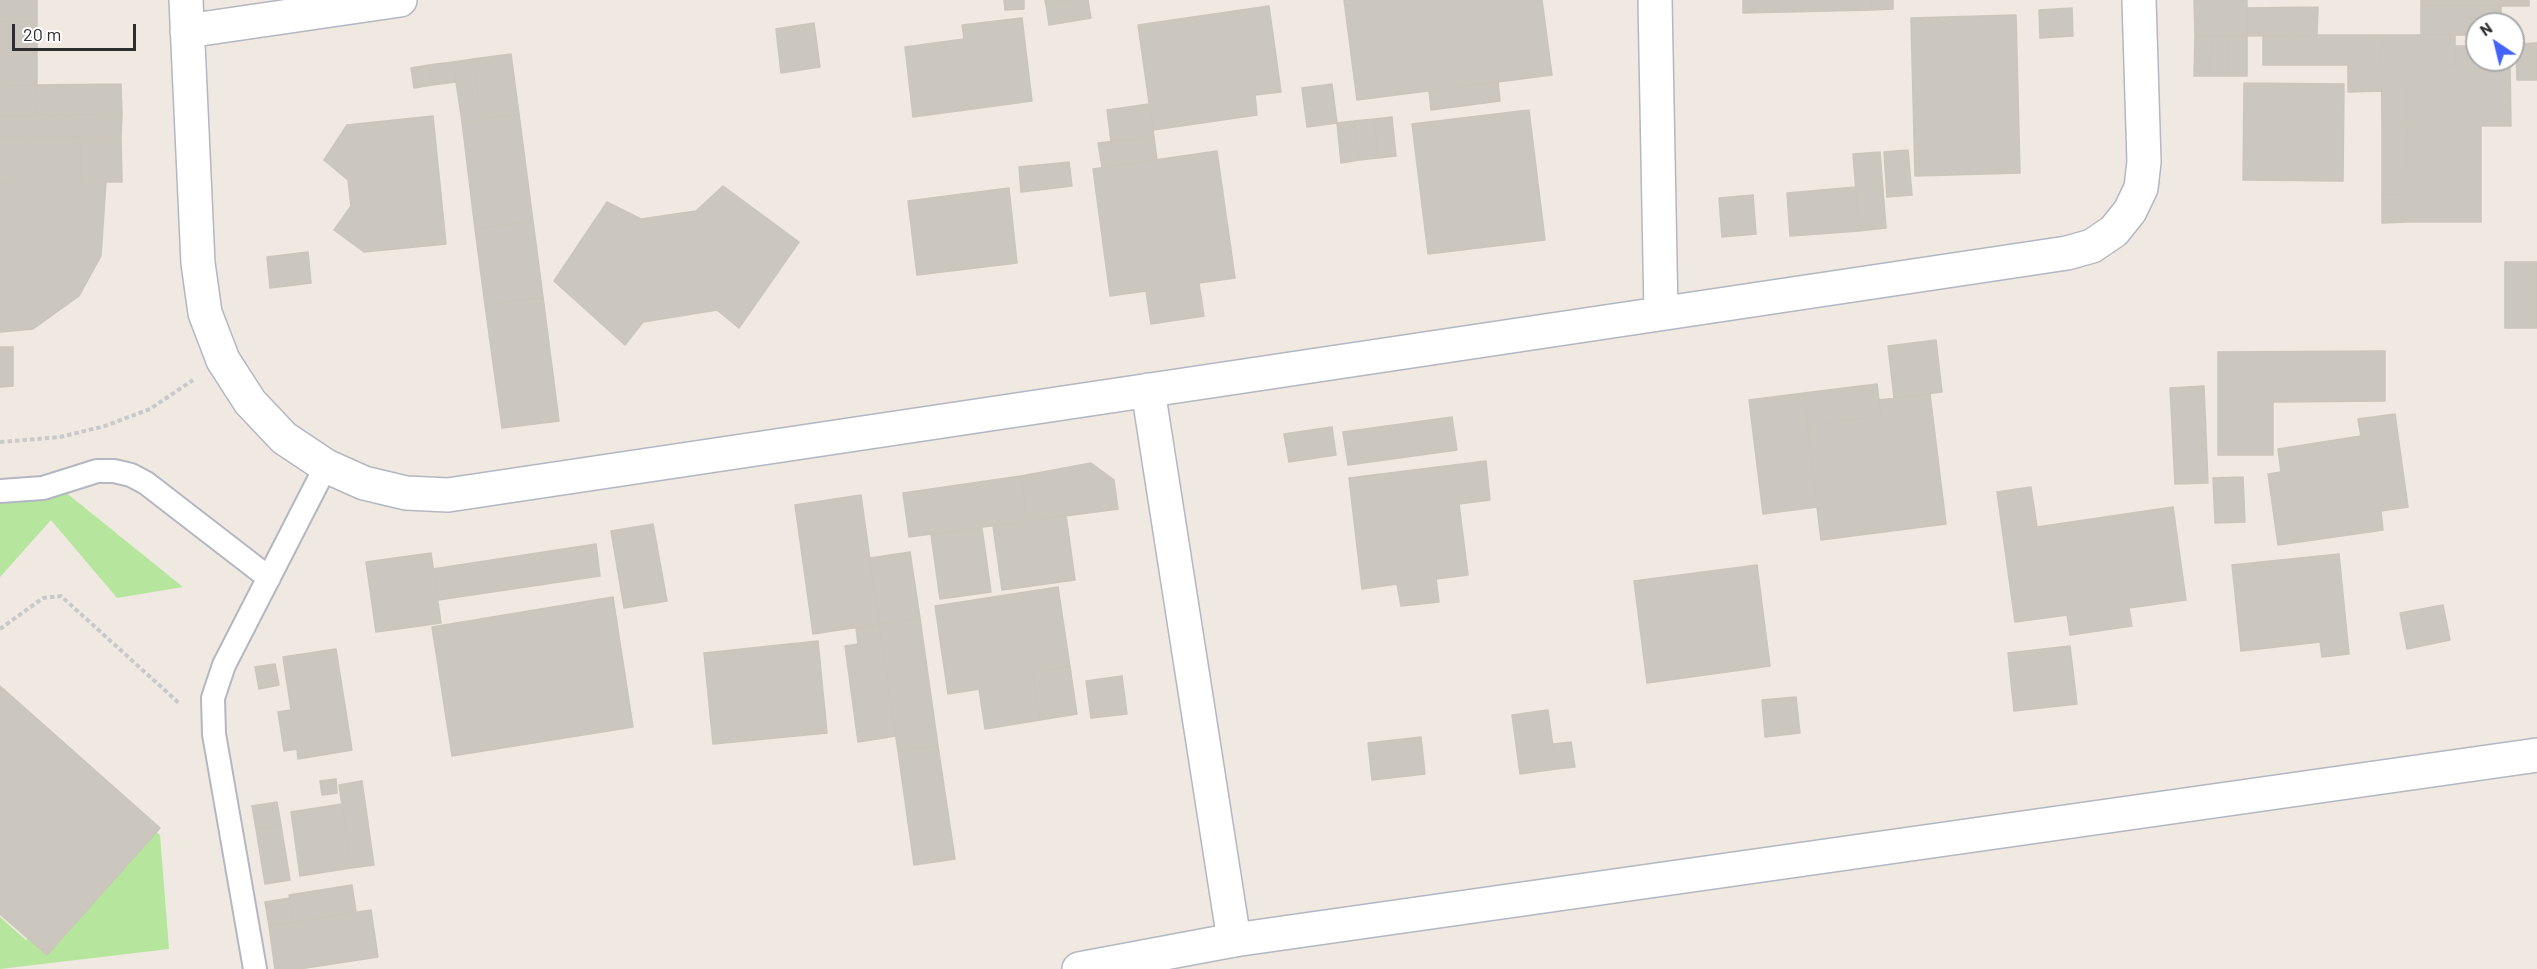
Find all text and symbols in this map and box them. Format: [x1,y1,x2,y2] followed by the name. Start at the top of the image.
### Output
[15,12,140,50] scale bar
[2465,12,2525,72] north arrow
[2476,18,2495,39] text: N
[23,23,61,45] text: 20 m

